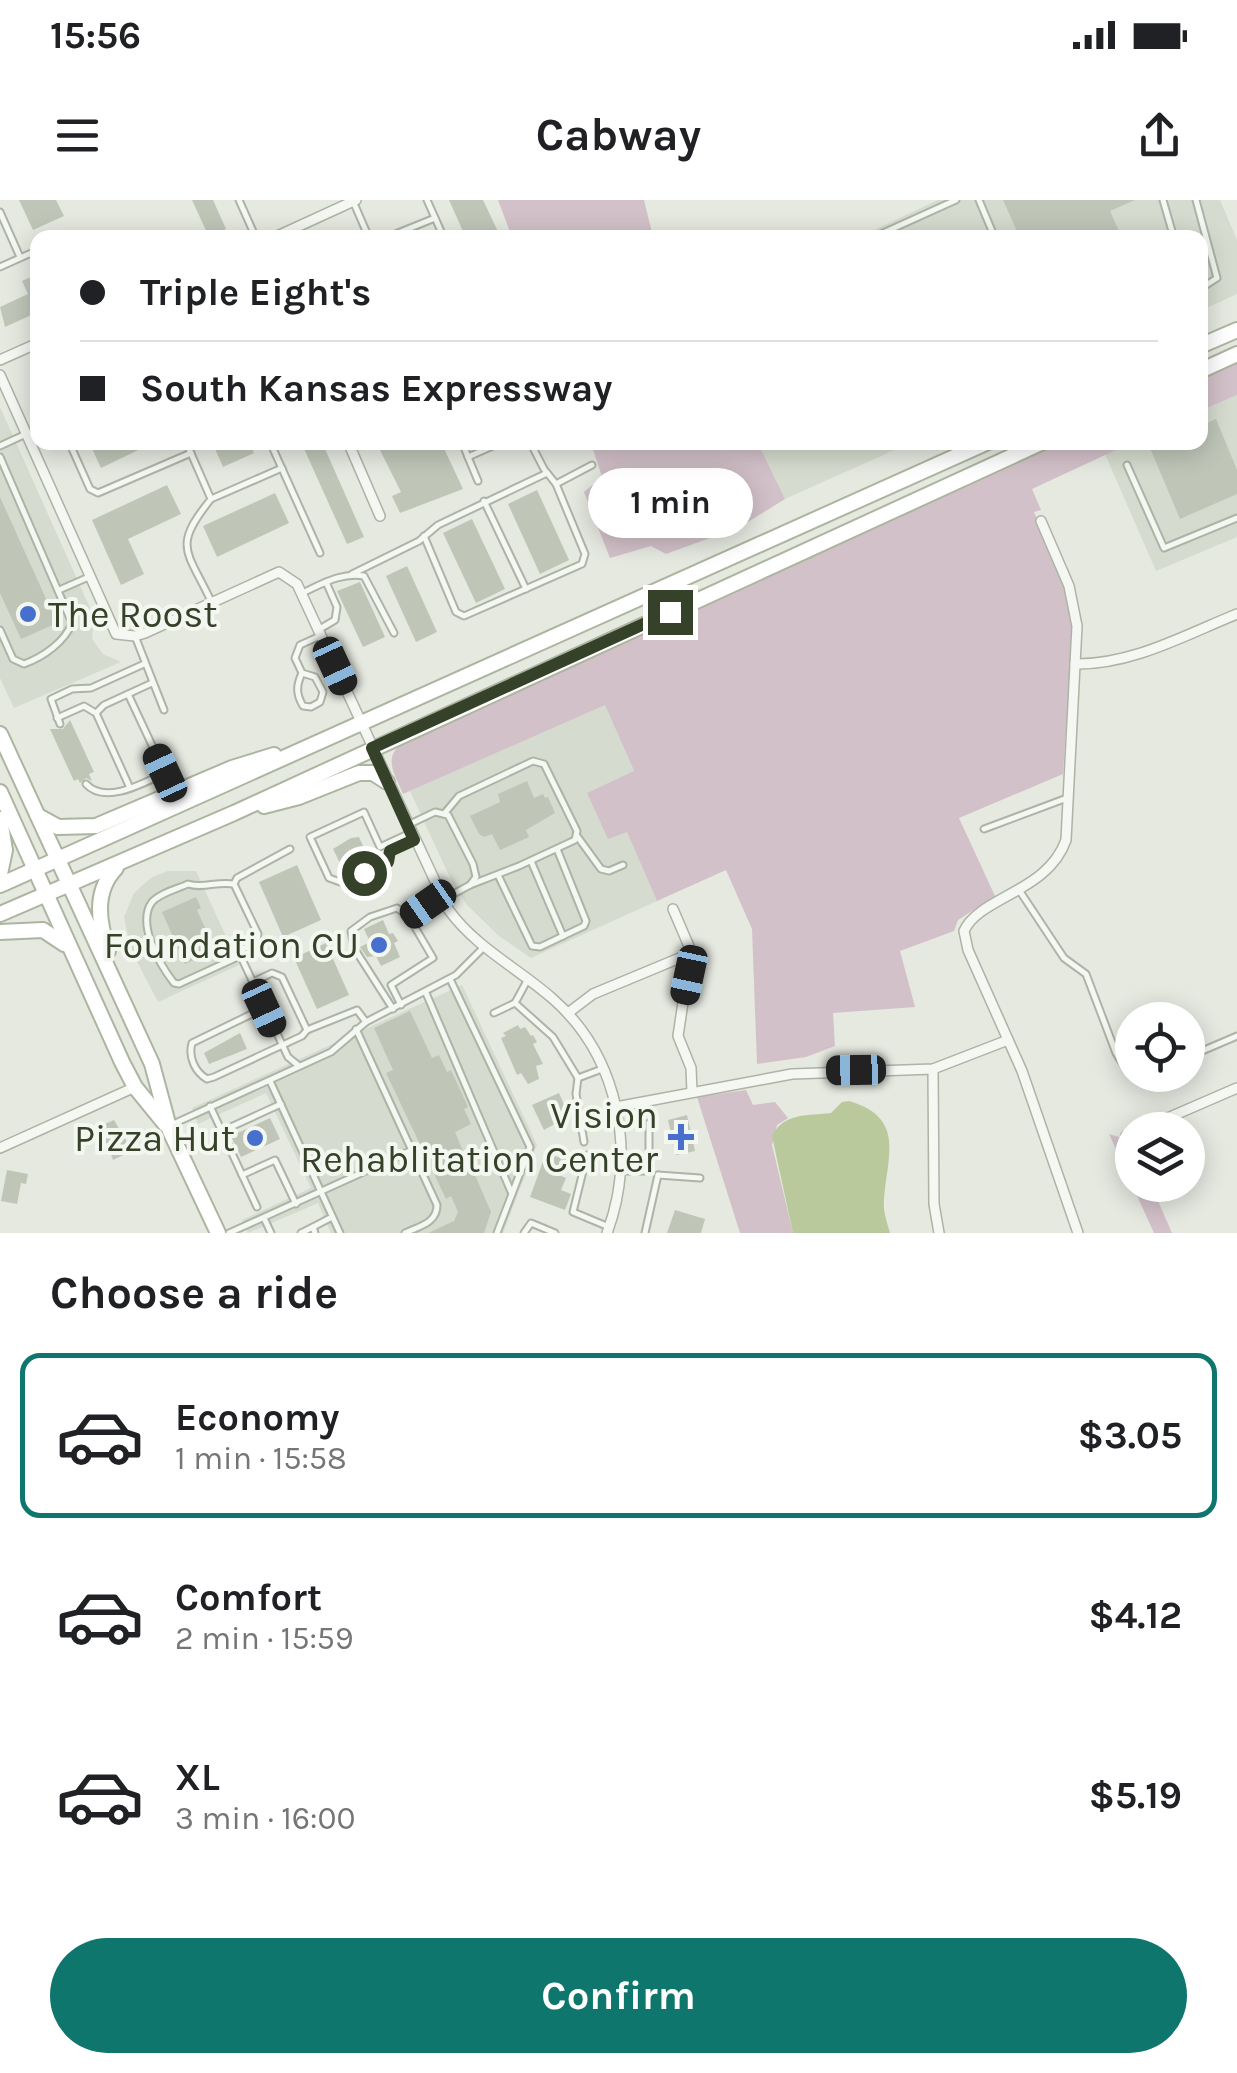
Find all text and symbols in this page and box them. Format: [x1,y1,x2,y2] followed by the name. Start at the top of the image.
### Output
[50,13,141,58] text: 15:56
[50,108,105,163] icon: menu
[1132,108,1187,163] icon: share
[536,109,701,161] text: Cabway
[140,270,371,315] text: Triple Eight's
[140,366,612,411] text: South Kansas Expressway
[588,467,752,537] callout: 1 min
[630,484,711,521] text: 1 min
[648,590,693,635] route end
[48,592,218,637] place label: The Roost
[17,603,39,625] marker: The Roost
[309,632,361,700] car
[139,739,191,807] car
[342,851,387,896] route start
[395,875,461,933] car
[104,923,359,968] place label: Foundation CU
[368,934,390,956] marker: Foundation CU
[668,943,710,1007] car
[238,974,290,1042] car
[1115,1002,1205,1202] map controls
[1115,1002,1205,1092] button: locate
[826,1054,886,1086] car
[300,1093,658,1182] place label: Vision Rehablitation Center
[1115,1112,1205,1202] button: layers
[74,1116,235,1161] place label: Pizza Hut
[668,1124,694,1150] marker: Vision Rehablitation Center
[244,1127,266,1149] marker: Pizza Hut
[50,1267,338,1319] text: Choose a ride
[55,1391,145,1481] icon: car
[175,1395,339,1440] text: Economy
[1078,1413,1182,1458] text: $3.05
[175,1440,347,1477] text: 1 min · 15:58
[55,1571,145,1661] icon: car
[175,1575,322,1620] text: Comfort
[1089,1593,1182,1638] text: $4.12
[175,1620,353,1657] text: 2 min · 15:59
[55,1751,145,1841] icon: car
[175,1755,220,1800] text: XL
[1089,1773,1182,1818] text: $5.19
[175,1800,355,1837] text: 3 min · 16:00
[50,1938,1187,2053] button: Confirm

